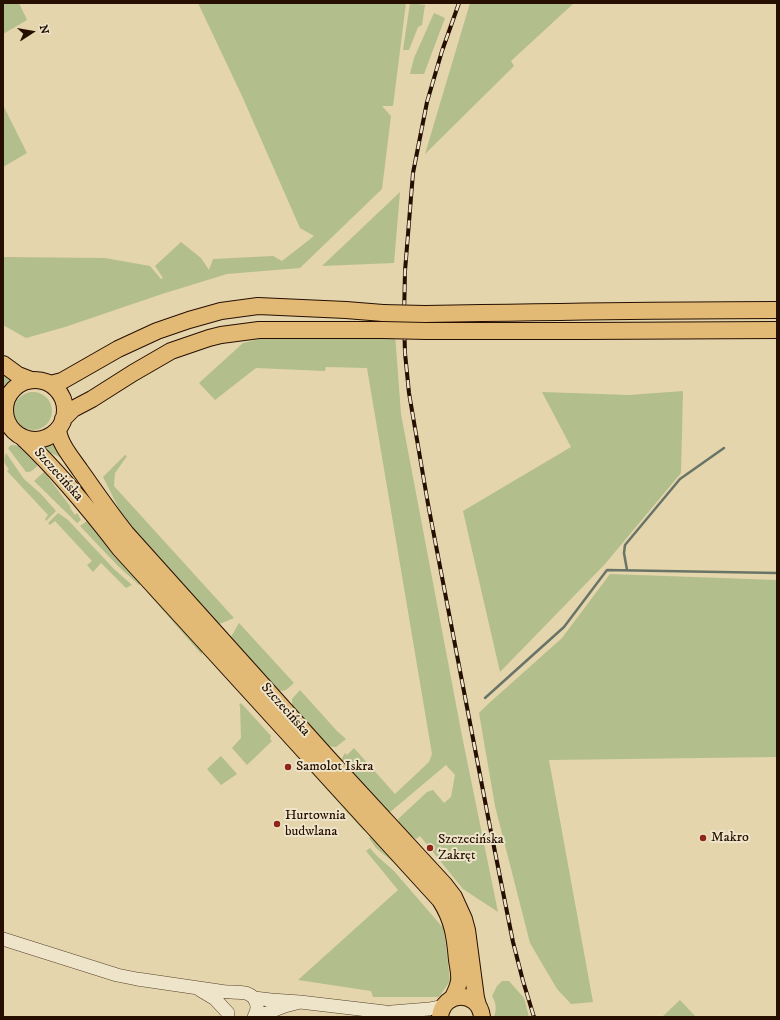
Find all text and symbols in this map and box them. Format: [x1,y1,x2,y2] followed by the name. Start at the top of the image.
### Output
[12,12,52,52] north arrow
[36,24,52,35] text: N
[30,445,86,505] street label: Szczecińska
[257,680,313,740] street label: Szczecińska
[296,759,374,775] place label: Samolot Iskra
[283,762,293,772] marker: Samolot Iskra
[285,808,346,840] place label: Hurtownia budwlana
[272,819,282,829] marker: Hurtownia budwlana
[711,830,749,846] place label: Makro
[438,832,504,864] place label: Szczecińska Zakręt
[698,833,708,843] marker: Makro
[425,843,435,853] marker: Szczecińska Zakręt

